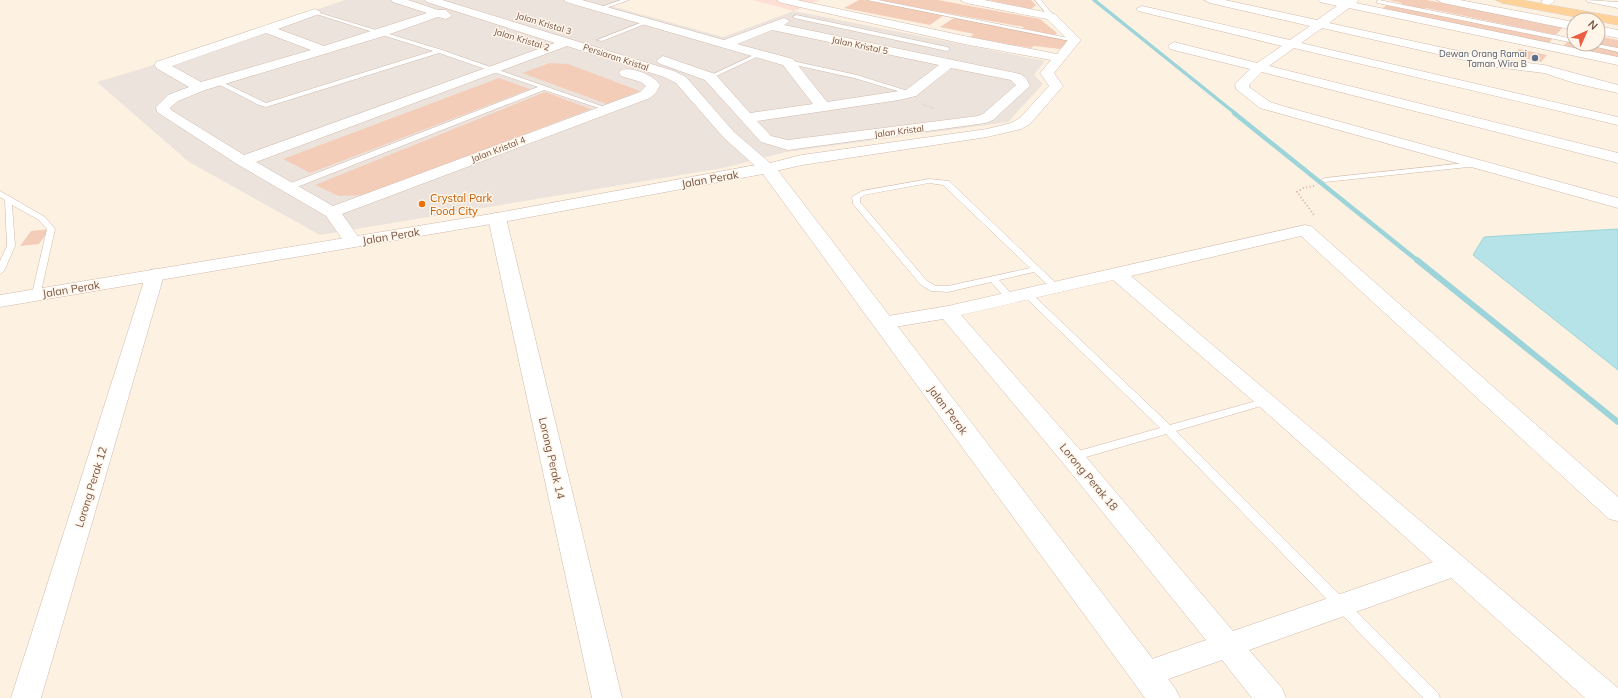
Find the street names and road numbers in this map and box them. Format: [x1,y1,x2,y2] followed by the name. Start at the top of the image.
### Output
[515,9,573,37] street label: Jalan Kristal 3
[493,25,551,53] street label: Jalan Kristal 2
[831,34,890,56] street label: Jalan Kristal 5
[582,41,650,73] street label: Persiaran Kristal
[874,123,924,139] street label: Jalan Kristal
[469,133,527,164] street label: Jalan Kristal 4
[680,167,740,191] street label: Jalan Perak
[361,225,421,247] street label: Jalan Perak
[41,278,101,300] street label: Jalan Perak
[925,383,971,438] street label: Jalan Perak
[536,416,568,501] street label: Lorong Perak 14
[1057,440,1121,514] street label: Lorong Perak 18
[72,445,110,529] street label: Lorong Perak 12

